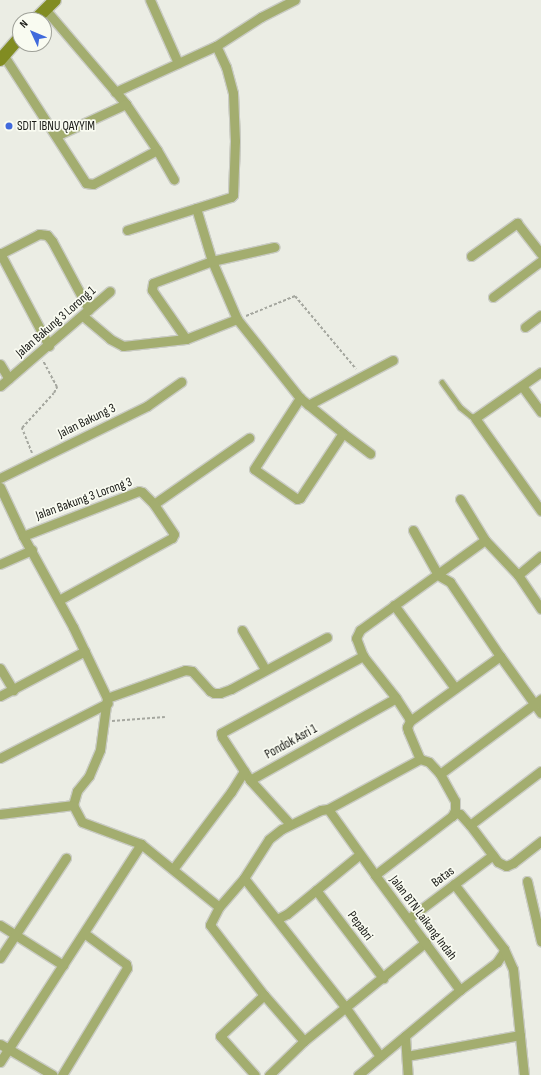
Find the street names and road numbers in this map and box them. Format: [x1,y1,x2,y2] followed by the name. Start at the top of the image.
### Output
[13,283,99,361] street label: Jalan Bakung 3 Lorong 1
[56,400,118,442] street label: Jalan Bakung 3
[34,474,134,524] street label: Jalan Bakung 3 Lorong 3
[262,721,320,763] street label: Pondok Asri 1
[429,863,457,891] street label: Batas
[386,873,460,963] street label: Jalan BTN Laikang Indah
[344,908,376,944] street label: Pepabri

